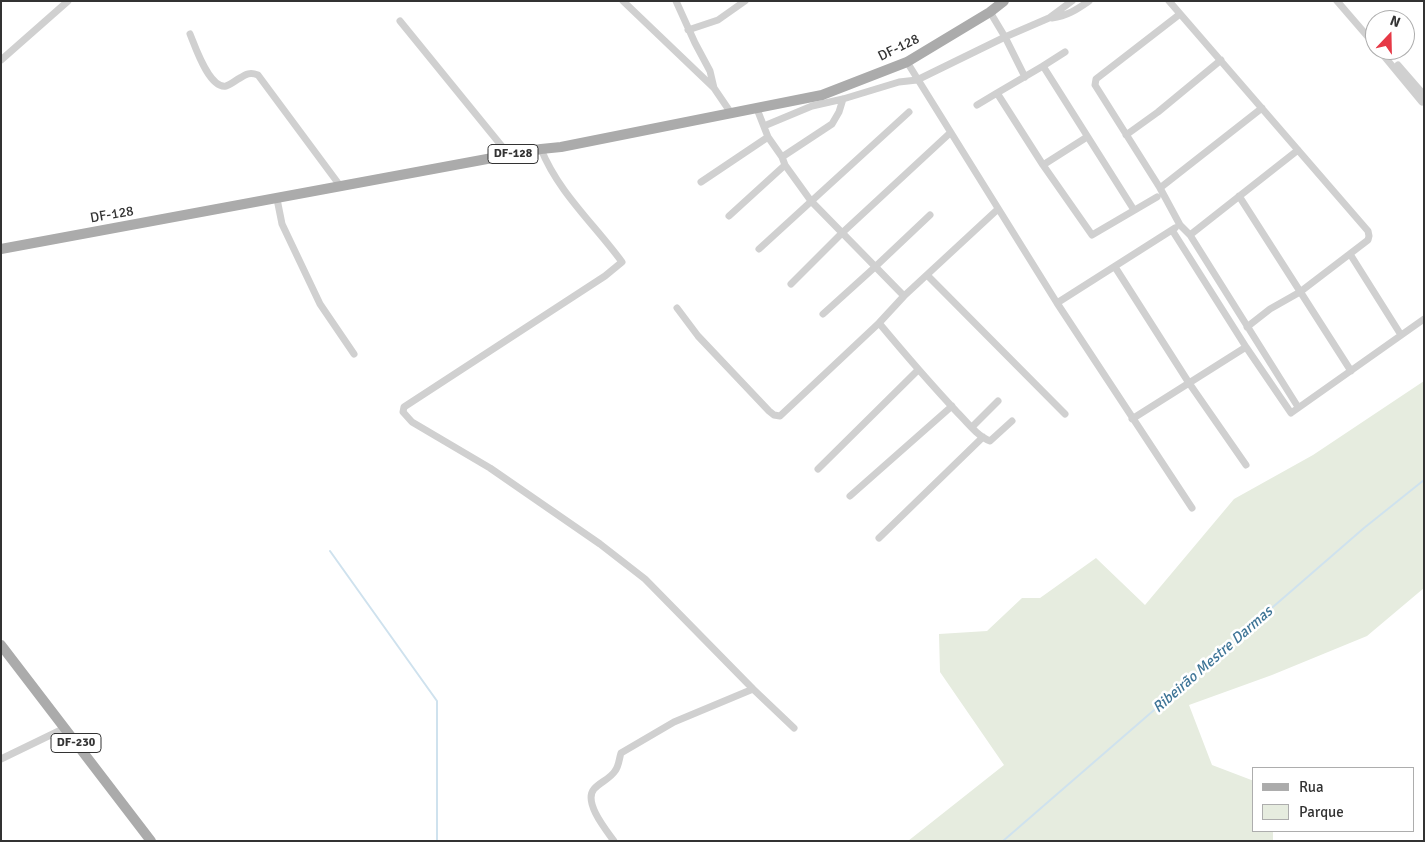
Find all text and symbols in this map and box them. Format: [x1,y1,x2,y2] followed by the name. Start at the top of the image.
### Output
[1365,10,1415,60] north arrow
[1388,12,1403,31] text: N
[876,31,922,65] street label: DF-128
[488,144,538,164] road number: DF-128
[89,203,135,227] street label: DF-128
[1149,603,1277,717] water label: Ribeirão Mestre Darmas
[51,734,101,752] road number: DF-230
[1252,767,1415,832] legend
[1299,778,1324,796] text: Rua
[1299,803,1344,821] text: Parque

